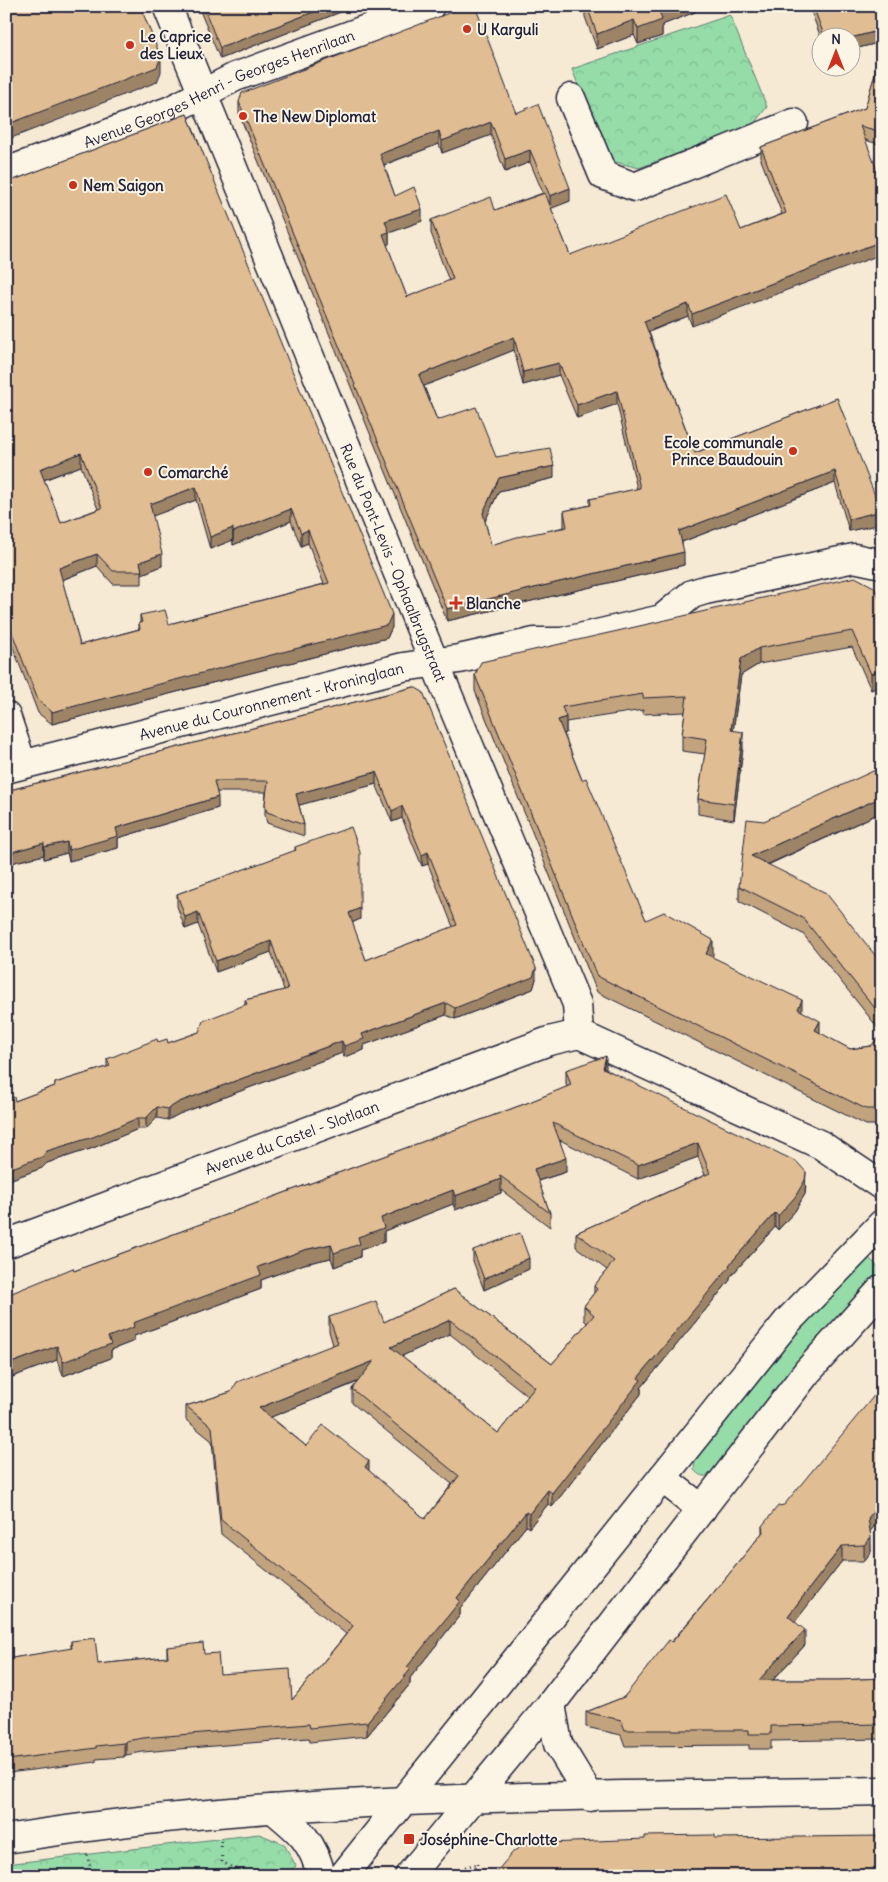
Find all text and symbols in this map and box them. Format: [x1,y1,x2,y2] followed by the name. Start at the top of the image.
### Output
[477,20,538,40] place label: U Karguli
[461,23,473,35] marker: U Karguli
[81,25,357,152] street label: Avenue Georges Henri - Georges Henrilaan
[140,27,211,63] place label: Le Caprice des Lieux
[810,28,860,78] north arrow
[831,30,841,48] text: N
[124,39,136,51] marker: Le Caprice des Lieux
[253,107,377,127] place label: The New Diplomat
[237,110,249,122] marker: The New Diplomat
[83,176,164,196] place label: Nem Saigon
[67,179,79,191] marker: Nem Saigon
[664,433,783,469] place label: Ecole communale Prince Baudouin
[337,441,451,684] street label: Rue du Pont-Levis - Ophaalbrugstraat
[787,445,799,457] marker: Ecole communale Prince Baudouin
[158,463,228,482] place label: Comarché
[142,466,154,478] marker: Comarché
[466,594,521,613] place label: Blanche
[450,597,462,609] marker: Blanche
[137,658,406,744] street label: Avenue du Couronnement - Kroninglaan
[202,1096,382,1178] street label: Avenue du Castel - Slotlaan
[420,1830,558,1850] place label: Joséphine-Charlotte
[402,1832,416,1846] marker: Joséphine-Charlotte

